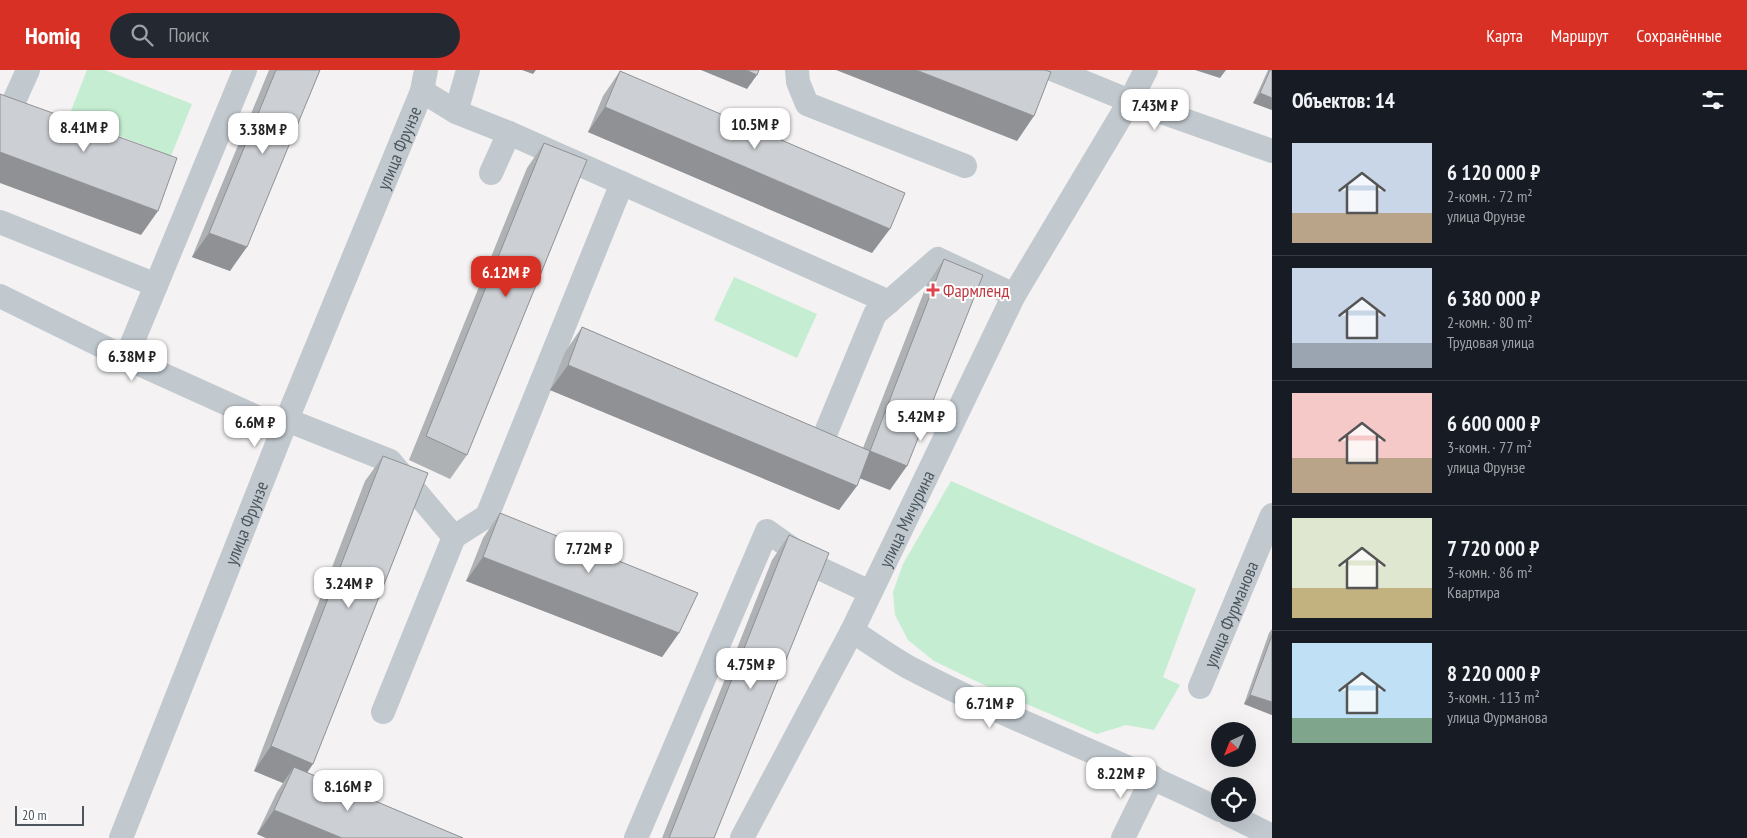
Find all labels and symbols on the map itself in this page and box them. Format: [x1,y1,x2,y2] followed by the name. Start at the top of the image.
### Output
[1109,88,1201,131] pin: 7.43M ₽
[371,103,426,193] street label: улица Фрунзе
[709,108,801,150] pin: 10.5M ₽
[38,111,130,153] pin: 8.41M ₽
[217,112,309,155] pin: 3.38M ₽
[460,256,552,298] pin: 6.12M ₽
[943,279,1009,302] place label: Фармленд
[927,284,939,296] marker: Фармленд
[86,340,178,382] pin: 6.38M ₽
[875,400,967,442] pin: 5.42M ₽
[214,406,296,448] pin: 6.6M ₽
[873,467,939,571] street label: улица Мичурина
[219,478,273,568] street label: улица Фрунзе
[543,532,635,574] pin: 7.72M ₽
[1198,557,1263,671] street label: улица Фурманова
[303,566,395,609] pin: 3.24M ₽
[705,648,797,690] pin: 4.75M ₽
[944,686,1036,729] pin: 6.71M ₽
[1211,722,1256,768] north arrow
[1075,756,1167,799] pin: 8.22M ₽
[302,770,394,812] pin: 8.16M ₽
[15,803,84,826] scale bar

